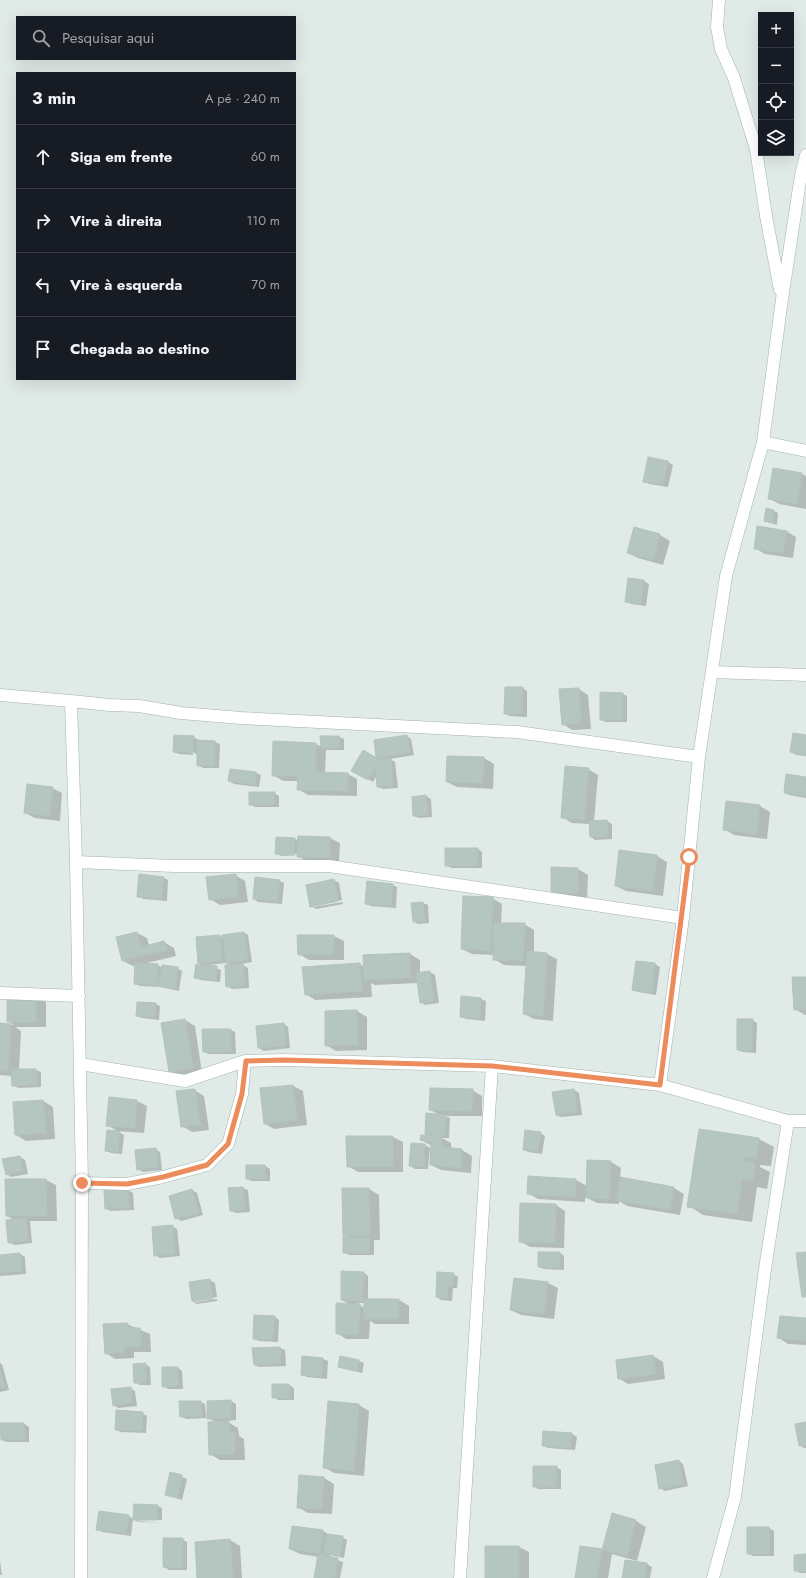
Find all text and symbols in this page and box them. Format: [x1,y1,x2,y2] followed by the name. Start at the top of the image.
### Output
[758,12,794,156] map controls
[758,12,794,48] button: +
[16,16,296,60] search box
[30,27,52,49] icon: search
[62,27,154,49] text: Pesquisar aqui
[758,48,794,84] button: −
[758,84,794,120] button: locate
[32,86,76,110] text: 3 min
[205,89,280,108] text: A pé · 240 m
[758,120,794,156] button: layers
[32,146,54,168] icon: ahead
[70,146,172,168] text: Siga em frente
[251,147,280,166] text: 60 m
[32,210,54,232] icon: right
[70,210,162,232] text: Vire à direita
[246,211,280,230] text: 110 m
[32,274,54,296] icon: left
[70,274,182,296] text: Vire à esquerda
[251,275,280,294] text: 70 m
[32,338,54,360] icon: arrive
[70,338,209,360] text: Chegada ao destino
[680,848,698,866] route start
[73,1174,91,1192] route end

